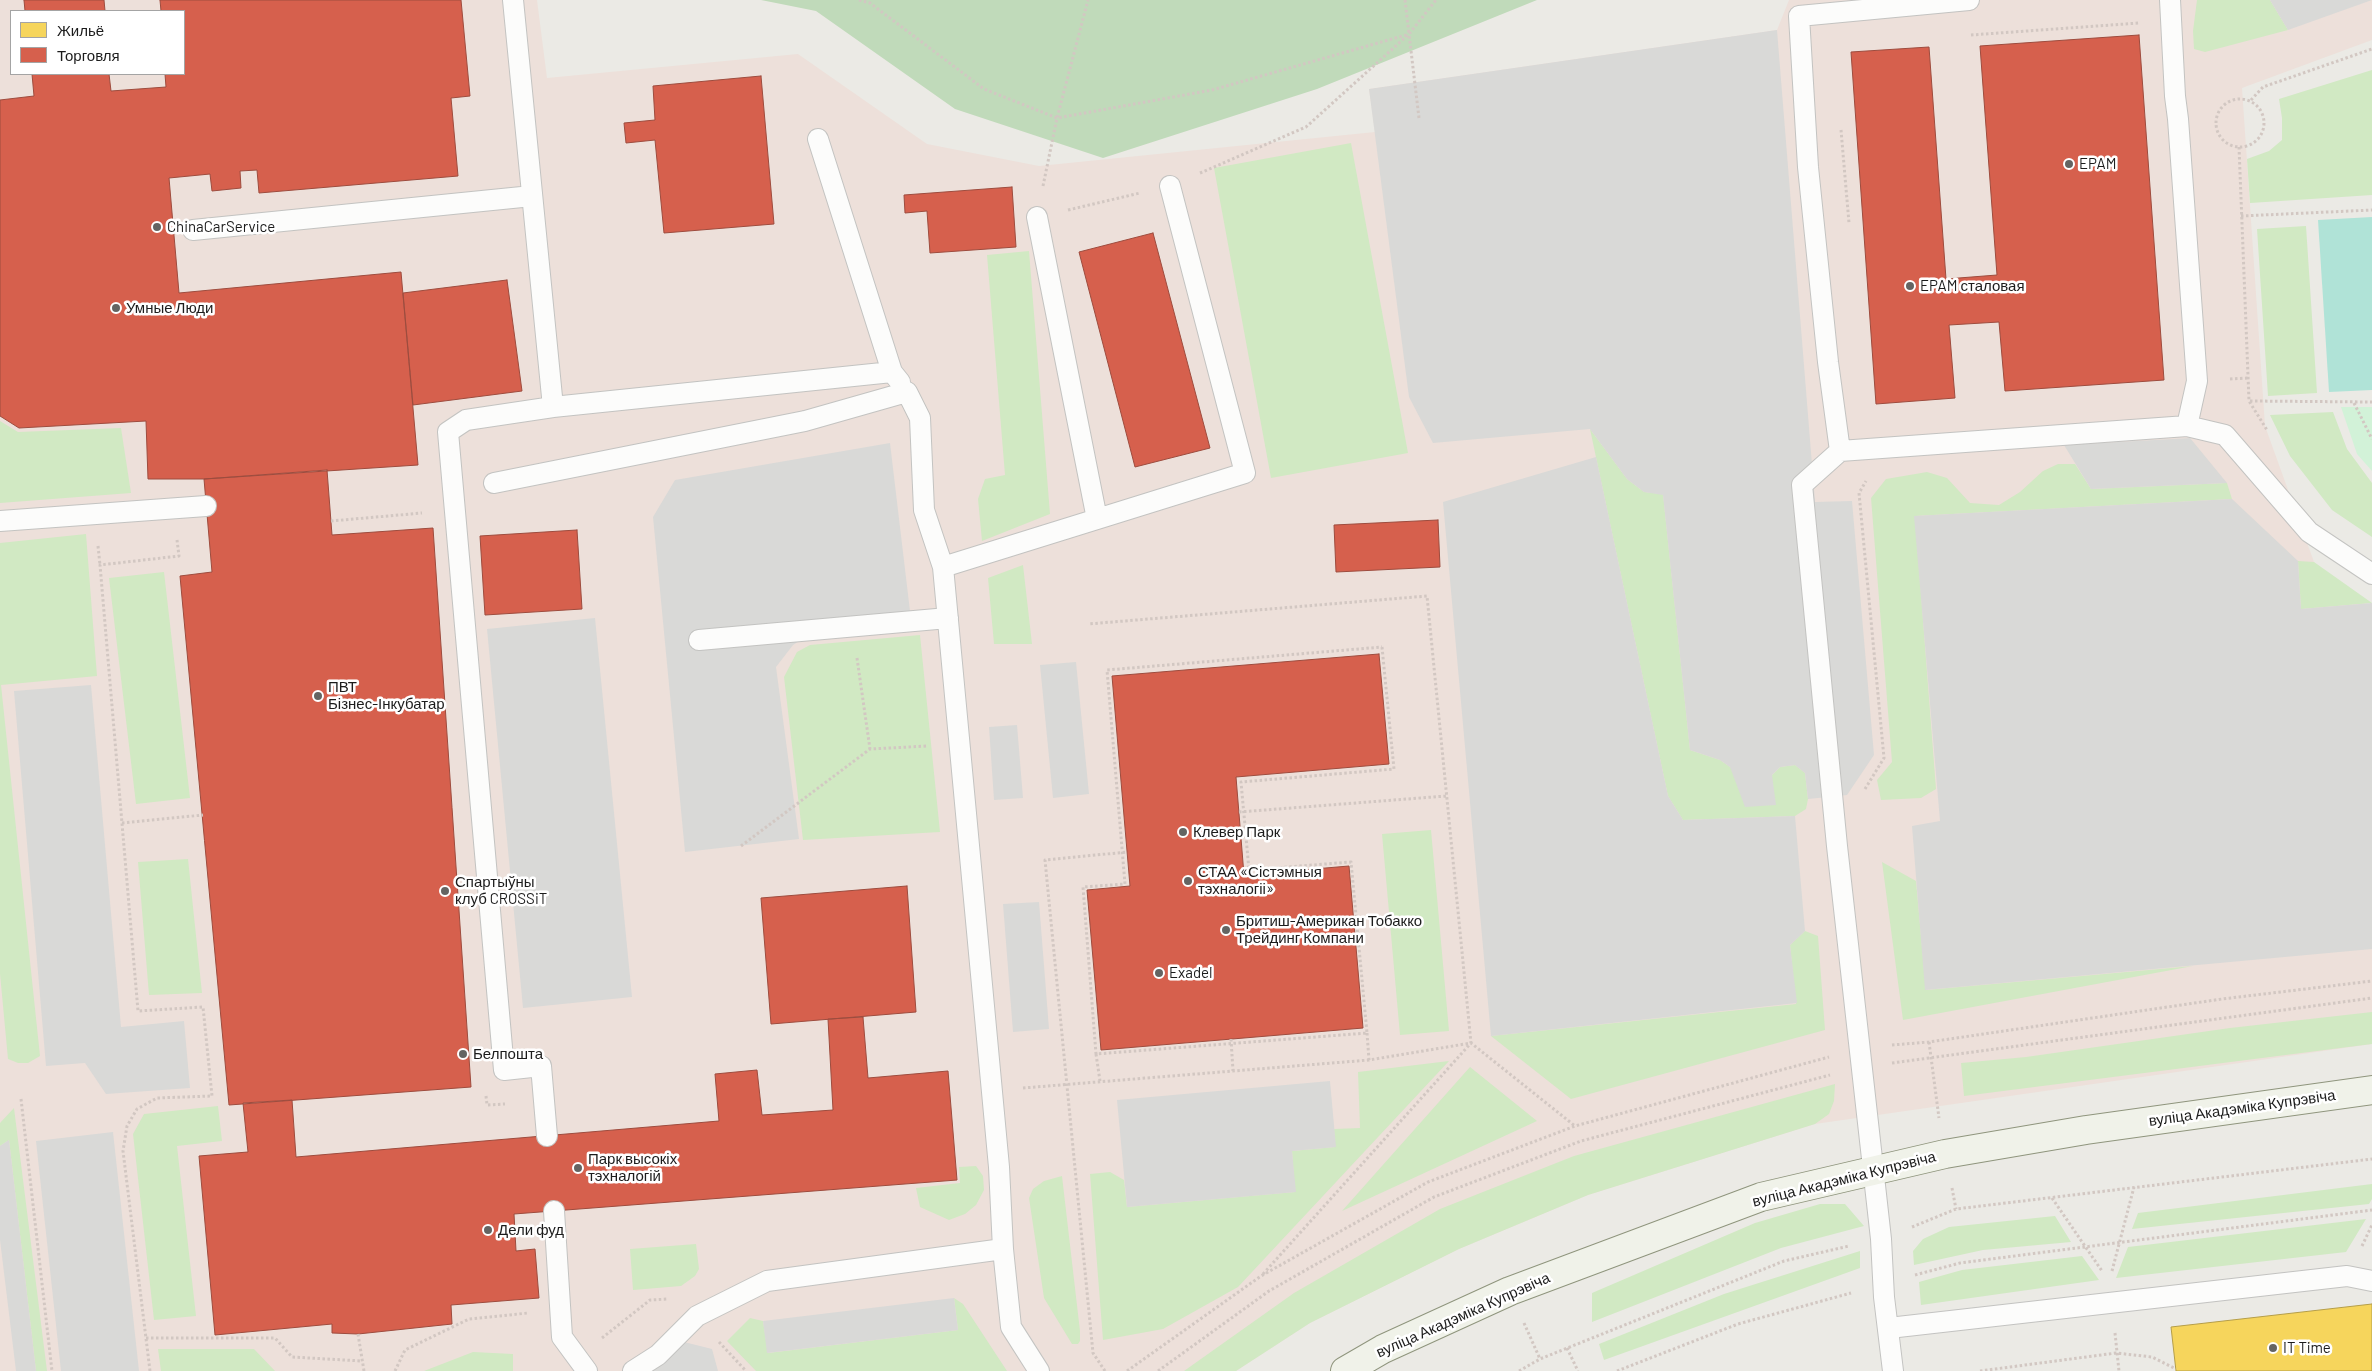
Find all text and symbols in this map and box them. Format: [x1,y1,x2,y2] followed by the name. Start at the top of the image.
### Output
[10,10,185,75] legend
[57,21,104,39] text: Жильё
[57,46,120,64] text: Торговля
[2079,155,2116,173] place label: EPAM
[2063,158,2075,170] marker: EPAM
[167,218,275,236] place label: ChinaCarService
[151,221,163,233] marker: ChinaCarService
[1920,277,2025,295] place label: EPAM сталовая
[1904,280,1916,292] marker: EPAM сталовая
[126,299,213,317] place label: Умные Люди
[110,302,122,314] marker: Умные Люди
[328,678,445,713] place label: ПВТ Бізнес-Інкубатар
[312,690,324,702] marker: ПВТ Бізнес-Інкубатар
[1193,823,1280,841] place label: Клевер Парк
[1177,826,1189,838] marker: Клевер Парк
[1198,863,1322,898] place label: СТАА «Сістэмныя тэхналогіі»
[455,873,547,908] place label: Спартыўны клуб CROSSiT
[1182,875,1194,887] marker: СТАА «Сістэмныя тэхналогіі»
[439,885,451,897] marker: Спартыўны клуб CROSSiT
[1236,912,1422,947] place label: Бритиш-Американ Тобакко Трейдинг Компани
[1220,924,1232,936] marker: Бритиш-Американ Тобакко Трейдинг Компани
[1169,964,1213,982] place label: Exadel
[1153,967,1165,979] marker: Exadel
[473,1045,543,1063] place label: Белпошта
[457,1048,469,1060] marker: Белпошта
[2147,1086,2337,1130] street label: вуліца Акадэміка Купрэвіча
[1750,1147,1938,1211] street label: вуліца Акадэміка Купрэвіча
[588,1150,677,1185] place label: Парк высокіх тэхналогій
[572,1162,584,1174] marker: Парк высокіх тэхналогій
[498,1221,564,1239] place label: Дели фуд
[482,1224,494,1236] marker: Дели фуд
[1373,1268,1553,1362] street label: вуліца Акадэміка Купрэвіча
[2283,1339,2331,1357] place label: IT Time
[2267,1342,2279,1354] marker: IT Time

